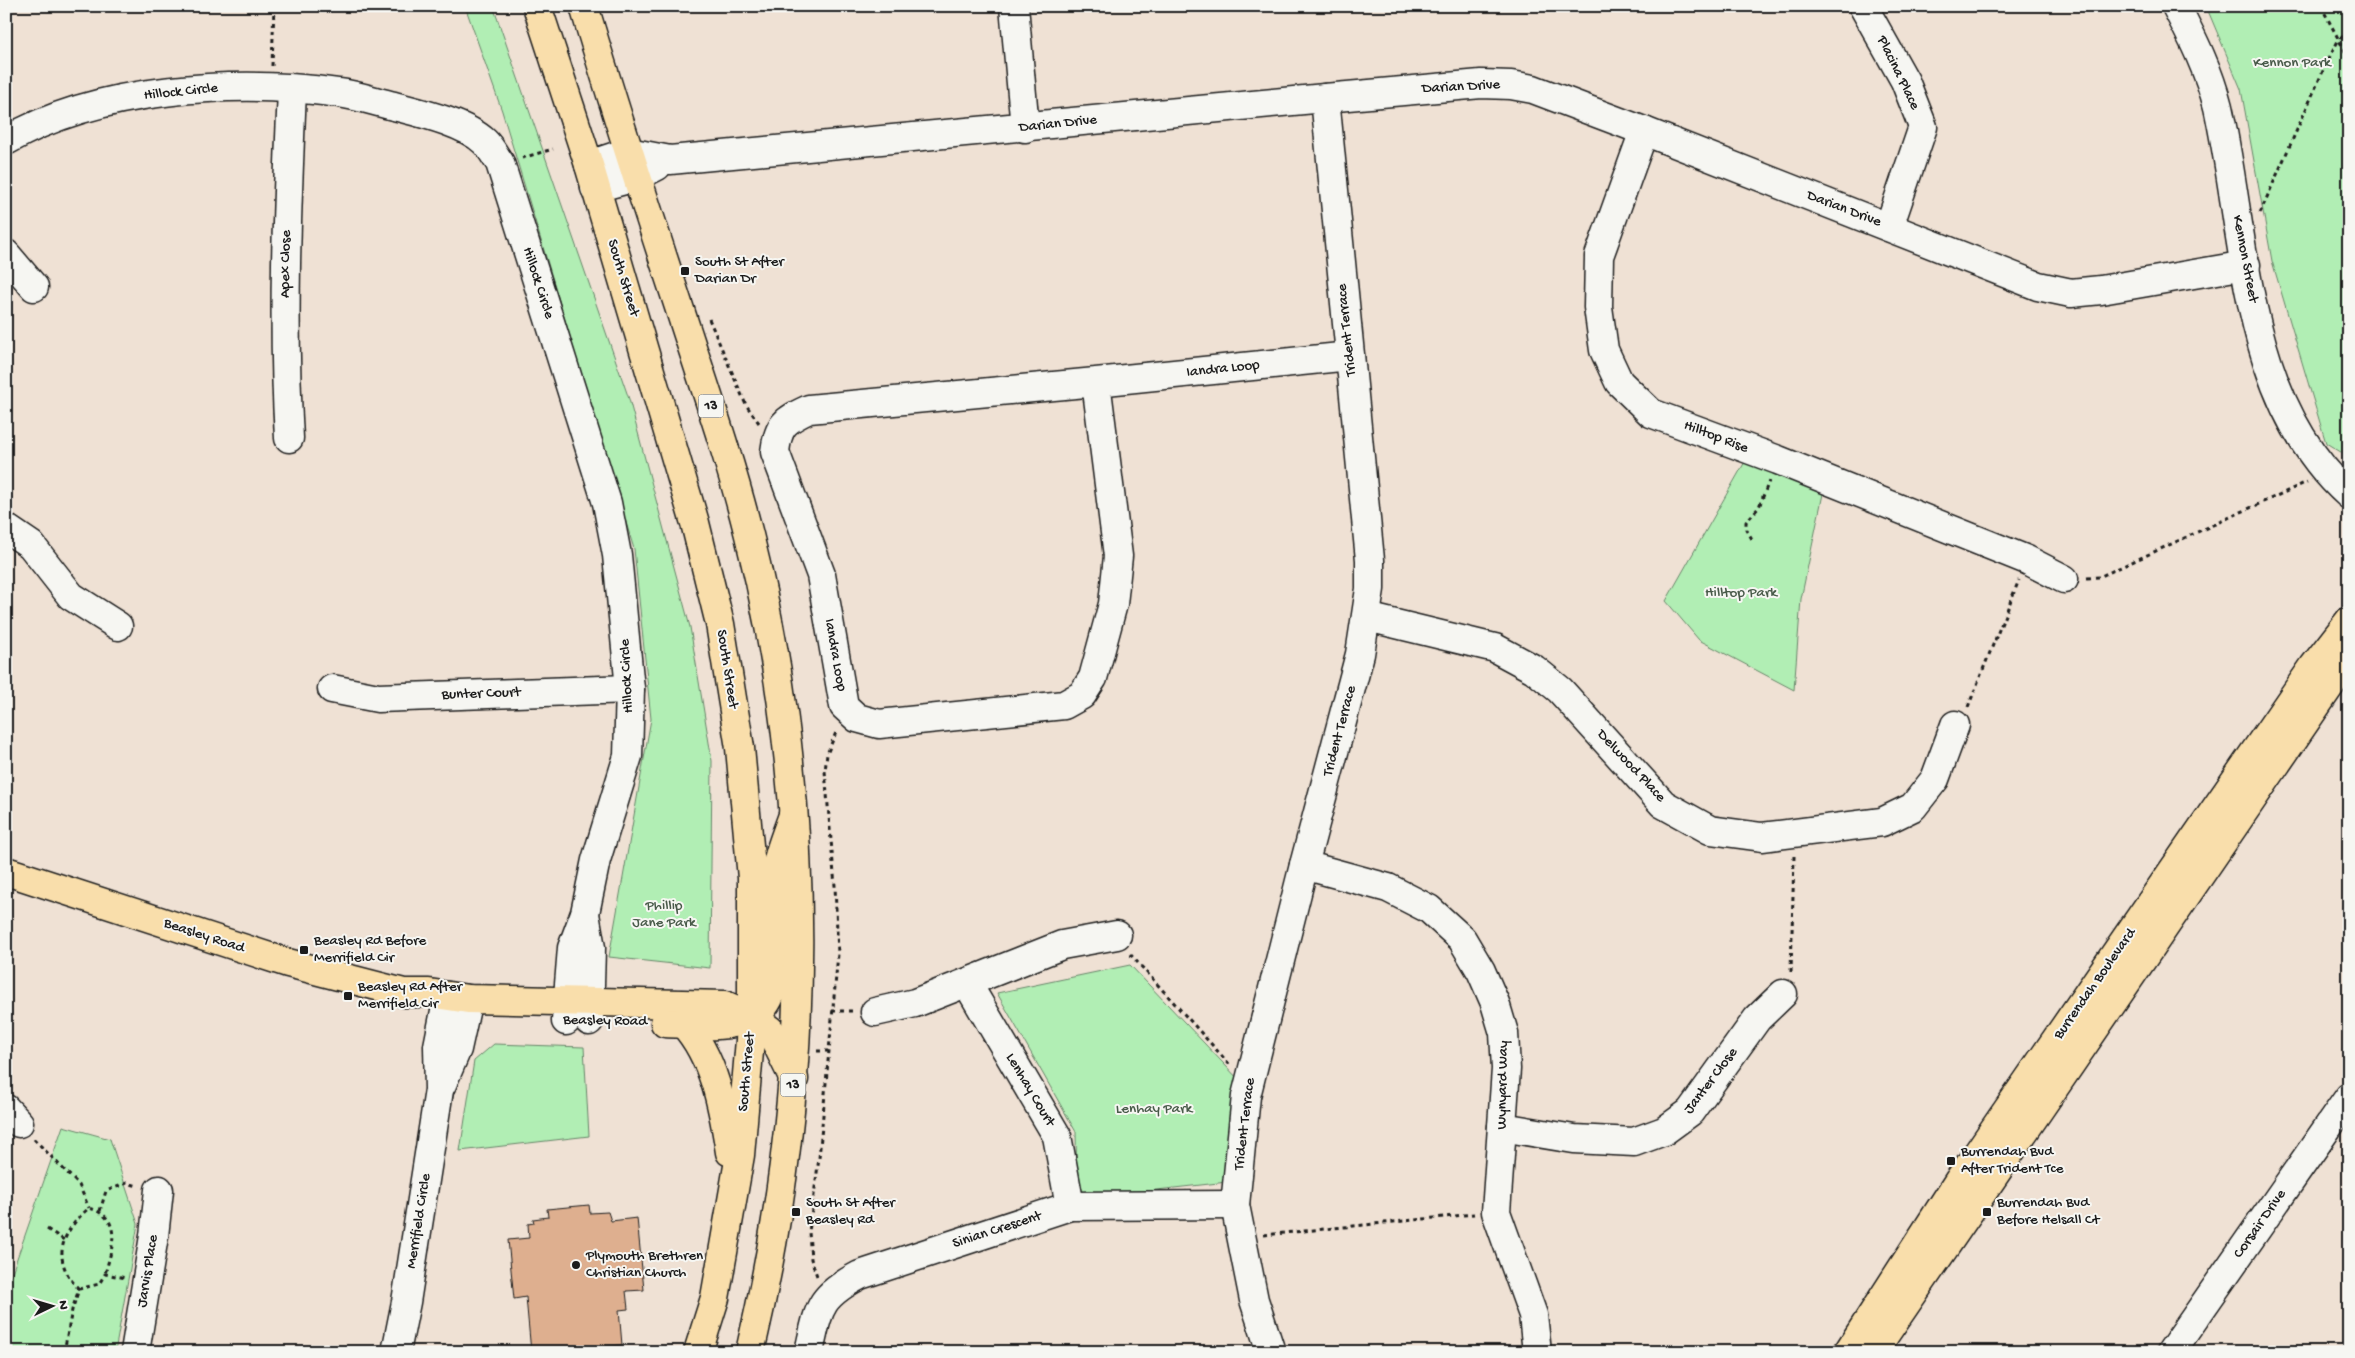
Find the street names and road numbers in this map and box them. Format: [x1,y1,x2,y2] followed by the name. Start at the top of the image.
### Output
[1872,32,1924,113] street label: Placina Place
[1420,76,1501,98] street label: Darian Drive
[143,79,219,105] street label: Hillock Circle
[1017,111,1098,137] street label: Darian Drive
[1803,186,1884,232] street label: Darian Drive
[2228,214,2263,306] street label: Kennon Street
[276,230,296,298] street label: Apex Close
[603,237,644,320] street label: South Street
[518,245,558,321] street label: Hillock Circle
[1333,283,1361,378] street label: Trident Terrace
[1186,356,1261,382] street label: Iandra Loop
[698,394,724,418] road number: 13
[1681,416,1751,458] street label: Hilltop Rise
[820,617,850,693] street label: Iandra Loop
[712,628,742,712] street label: South Street
[616,638,638,714] street label: Hillock Circle
[440,684,523,704] street label: Bunter Court
[1319,684,1361,779] street label: Trident Terrace
[1592,725,1670,806] street label: Delwood Place
[160,914,248,958] street label: Beasley Road
[2049,924,2141,1044] street label: Burrendah Boulevard
[562,1011,648,1031] street label: Beasley Road
[735,1030,760,1112] street label: South Street
[1493,1040,1513,1130] street label: Wynyard Way
[1680,1044,1742,1118] street label: Janter Close
[1001,1050,1060,1131] street label: Lenhay Court
[780,1074,806,1096] road number: 13
[1230,1077,1260,1172] street label: Trident Terrace
[403,1172,435,1270] street label: Merrifield Circle
[2230,1186,2290,1262] street label: Corsair Drive
[950,1207,1045,1253] street label: Sinian Crescent
[133,1233,163,1309] street label: Jarvis Place

